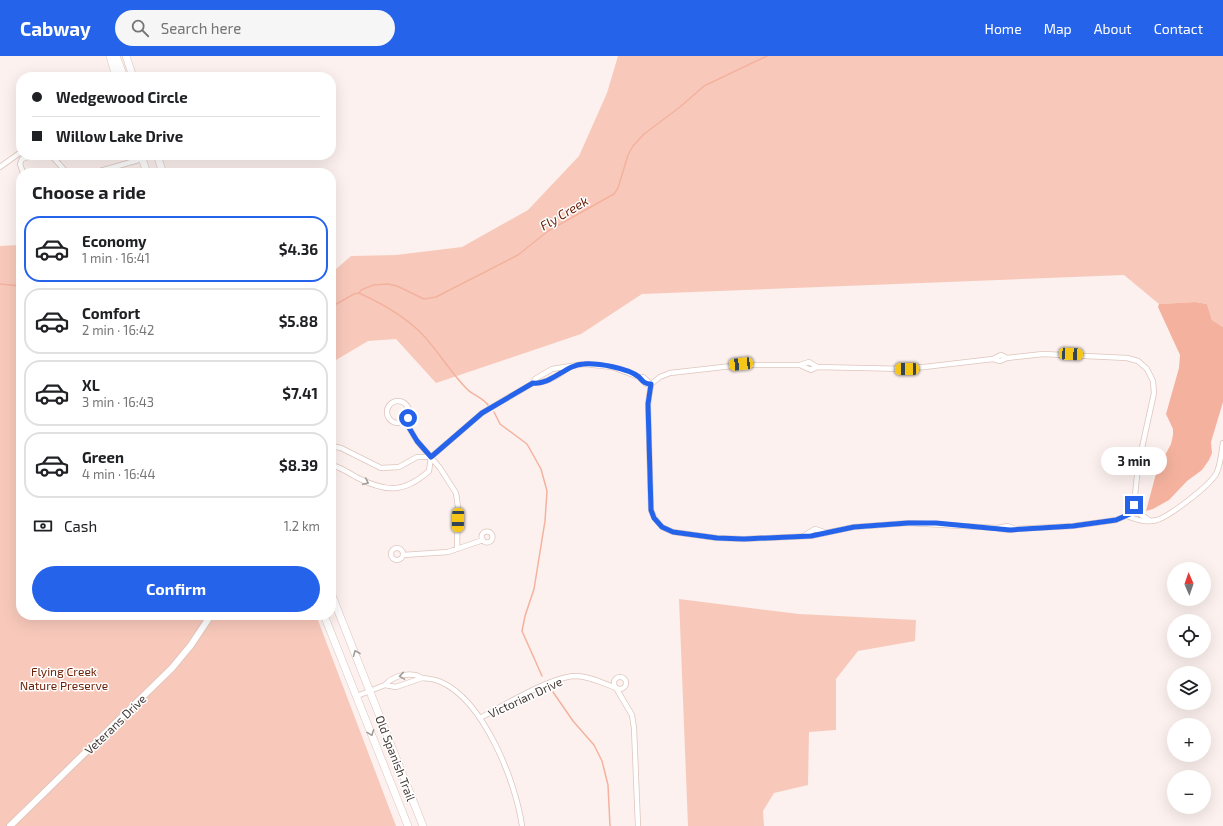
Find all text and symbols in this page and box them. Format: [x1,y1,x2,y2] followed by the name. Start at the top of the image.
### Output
[115,10,395,46] search box
[20,17,91,40] text: Cabway
[129,17,151,39] icon: search
[161,19,241,37] text: Search here
[985,20,1022,37] text: Home
[1044,20,1072,37] text: Map
[1094,20,1132,37] text: About
[1154,20,1203,37] text: Contact
[56,88,188,106] text: Wedgewood Circle
[56,127,183,145] text: Willow Lake Drive
[32,181,146,203] text: Choose a ride
[537,192,591,234] water label: Fly Creek
[34,231,70,267] icon: car
[82,232,147,250] text: Economy
[279,240,318,258] text: $4.36
[82,250,150,266] text: 1 min · 16:41
[34,303,70,339] icon: car
[82,304,140,322] text: Comfort
[279,312,318,330] text: $5.88
[82,322,154,338] text: 2 min · 16:42
[1059,347,1083,361] car
[728,357,754,371] car
[895,363,919,375] car
[34,375,70,411] icon: car
[82,376,100,394] text: XL
[282,384,318,402] text: $7.41
[82,394,154,410] text: 3 min · 16:43
[399,409,417,427] route start
[34,447,70,483] icon: car
[1101,447,1167,475] callout: 3 min
[82,448,124,466] text: Green
[1117,453,1151,469] text: 3 min
[279,456,318,474] text: $8.39
[82,466,156,482] text: 4 min · 16:44
[362,477,369,485] one-way arrow
[1125,496,1143,514] route end
[452,508,464,532] car
[32,515,54,537] icon: cash
[64,517,97,535] text: Cash
[284,518,320,534] text: 1.2 km
[1167,562,1211,606] north arrow
[1167,562,1211,814] map controls
[32,566,320,612] button: Confirm
[1167,614,1211,658] button: locate
[352,650,360,657] one-way arrow
[20,664,108,692] park label: Flying Creek Nature Preserve
[1167,666,1211,710] button: layers
[399,671,405,680] one-way arrow
[486,674,564,720] street label: Victorian Drive
[81,691,149,757] street label: Veterans Drive
[373,713,419,803] street label: Old Spanish Trail
[1167,718,1211,762] button: +
[366,728,374,736] one-way arrow
[1167,770,1211,814] button: −

